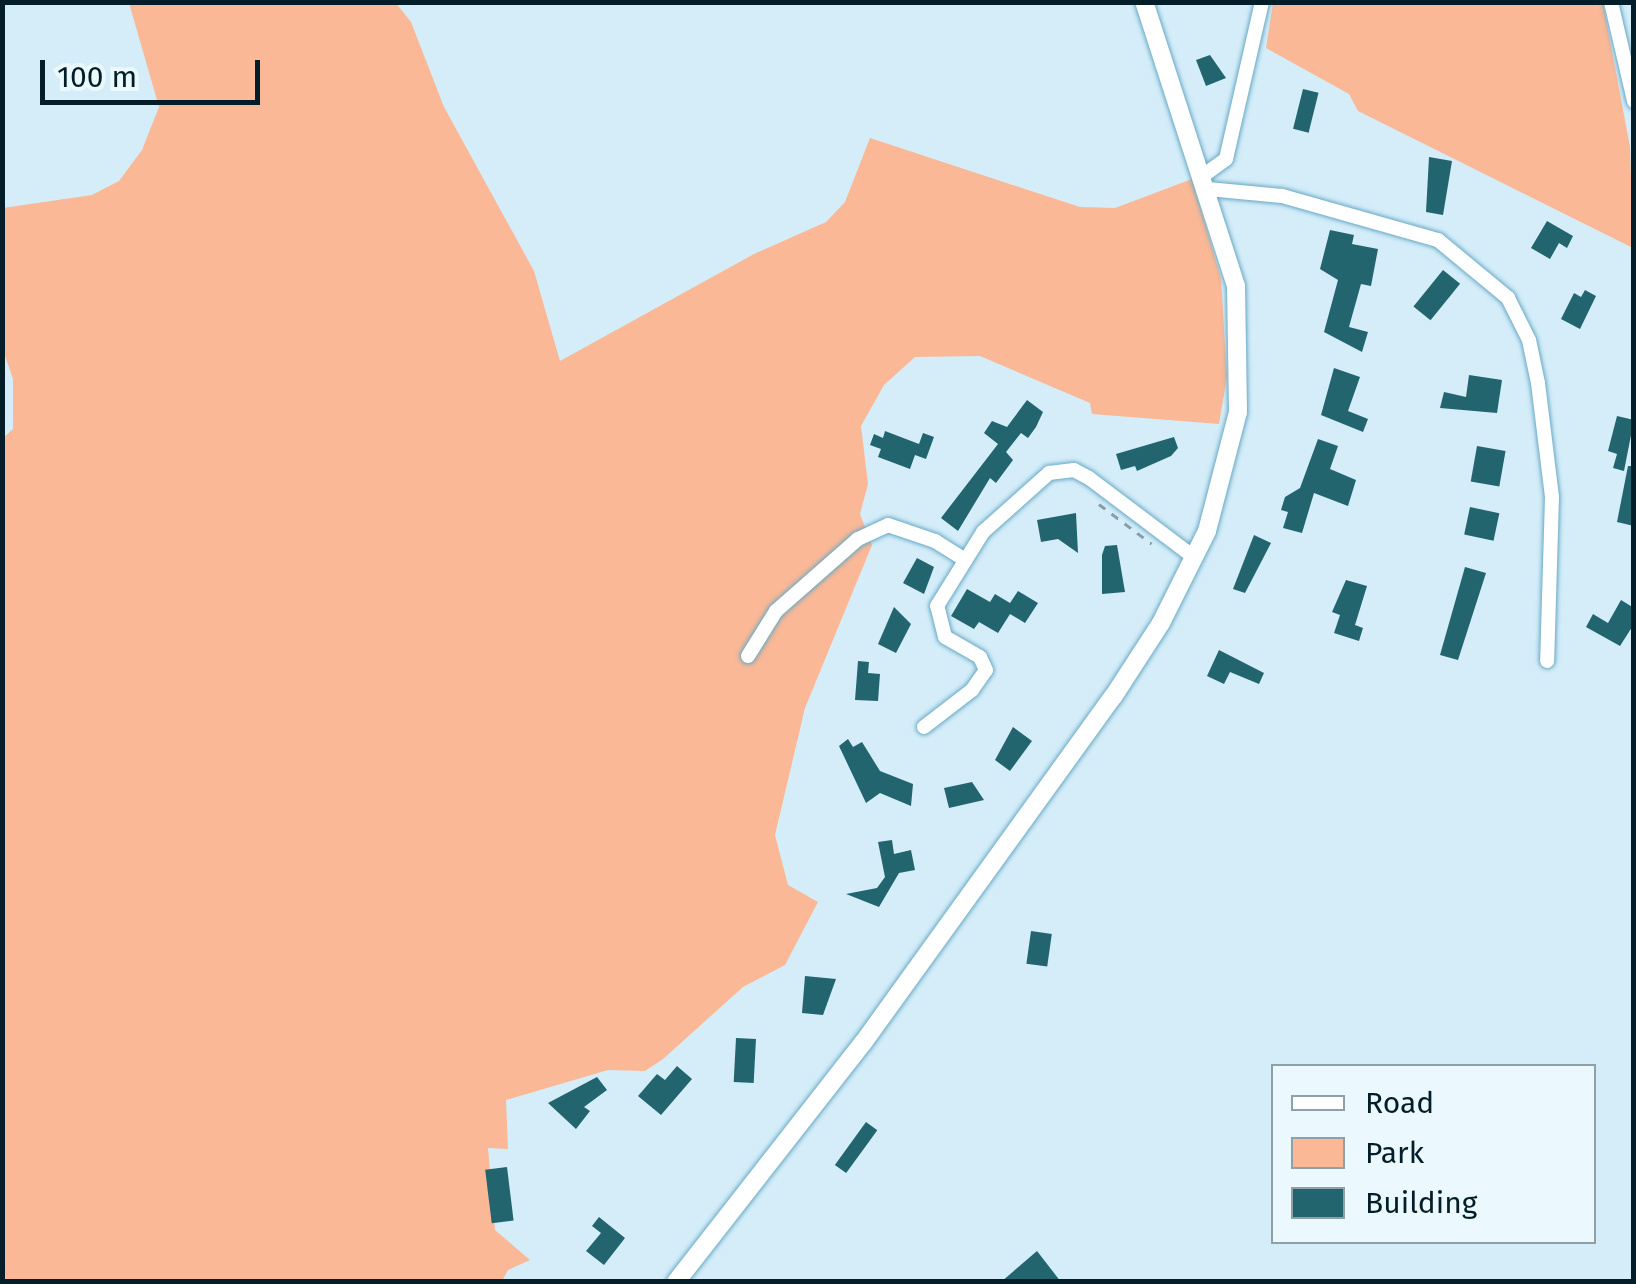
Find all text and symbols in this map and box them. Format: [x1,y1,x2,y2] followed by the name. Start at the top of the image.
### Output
[45,40,265,102] scale bar
[57,59,137,95] text: 100 m
[1271,1064,1596,1244] legend
[1365,1085,1434,1121] text: Road
[1365,1135,1424,1171] text: Park
[1365,1185,1477,1221] text: Building

